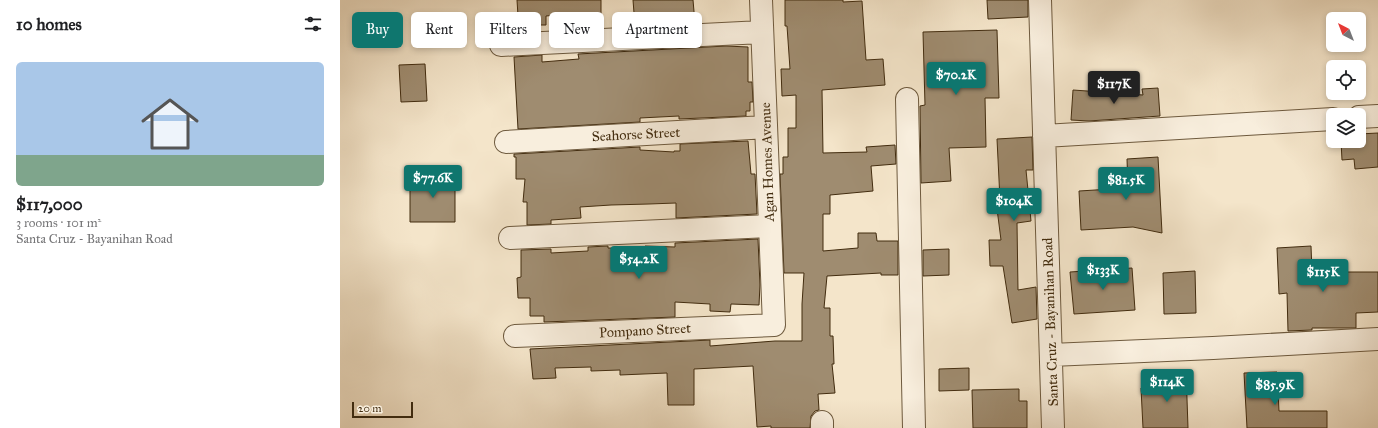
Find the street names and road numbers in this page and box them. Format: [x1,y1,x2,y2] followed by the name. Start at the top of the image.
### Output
[757,102,778,223] street label: Agan Homes Avenue
[591,124,681,145] street label: Seahorse Street
[1039,237,1062,407] street label: Santa Cruz - Bayanihan Road
[599,320,691,341] street label: Pompano Street

